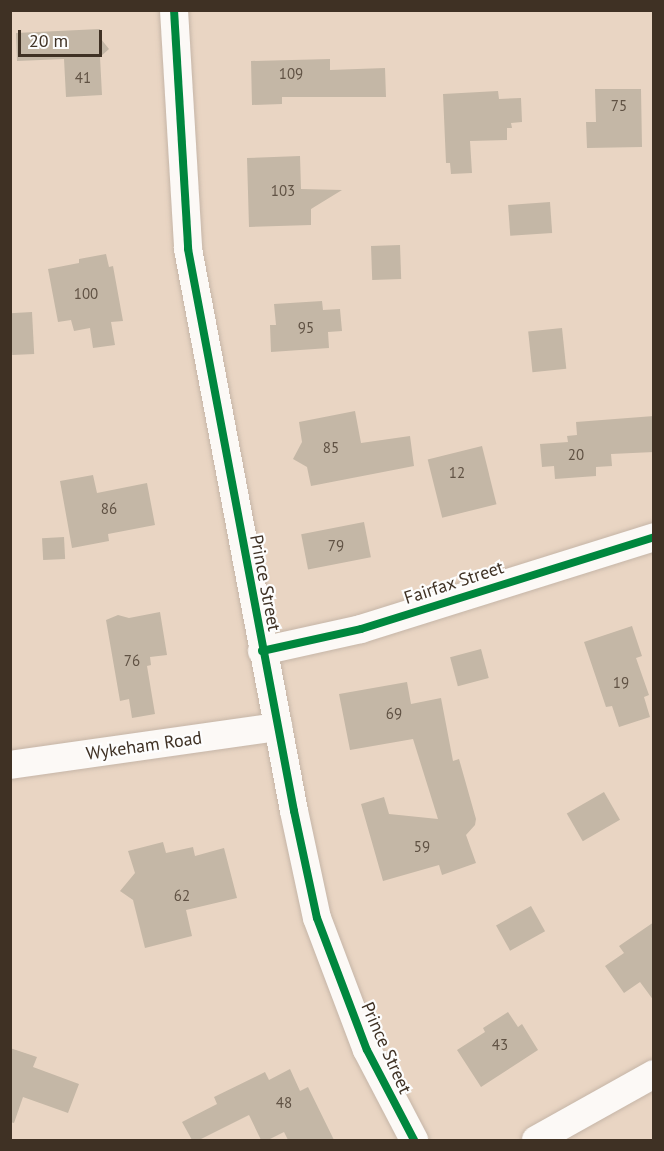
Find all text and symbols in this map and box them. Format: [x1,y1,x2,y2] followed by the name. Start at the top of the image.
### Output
[21,18,105,56] scale bar
[29,29,68,52] text: 20 m
[279,65,303,83] house number: 109
[75,69,91,87] house number: 41
[611,97,627,115] house number: 75
[271,182,295,200] house number: 103
[74,285,98,303] house number: 100
[298,319,314,337] house number: 95
[323,439,339,457] house number: 85
[568,446,584,464] house number: 20
[449,464,465,482] house number: 12
[101,500,117,518] house number: 86
[245,533,285,633] street label: Prince Street
[328,537,344,555] house number: 79
[401,557,507,609] street label: Fairfax Street
[124,652,140,670] house number: 76
[613,674,629,692] house number: 19
[386,705,402,723] house number: 69
[85,727,203,765] street label: Wykeham Road
[414,838,430,856] house number: 59
[174,887,190,905] house number: 62
[356,999,416,1097] street label: Prince Street
[492,1036,508,1054] house number: 43
[276,1094,292,1112] house number: 48

